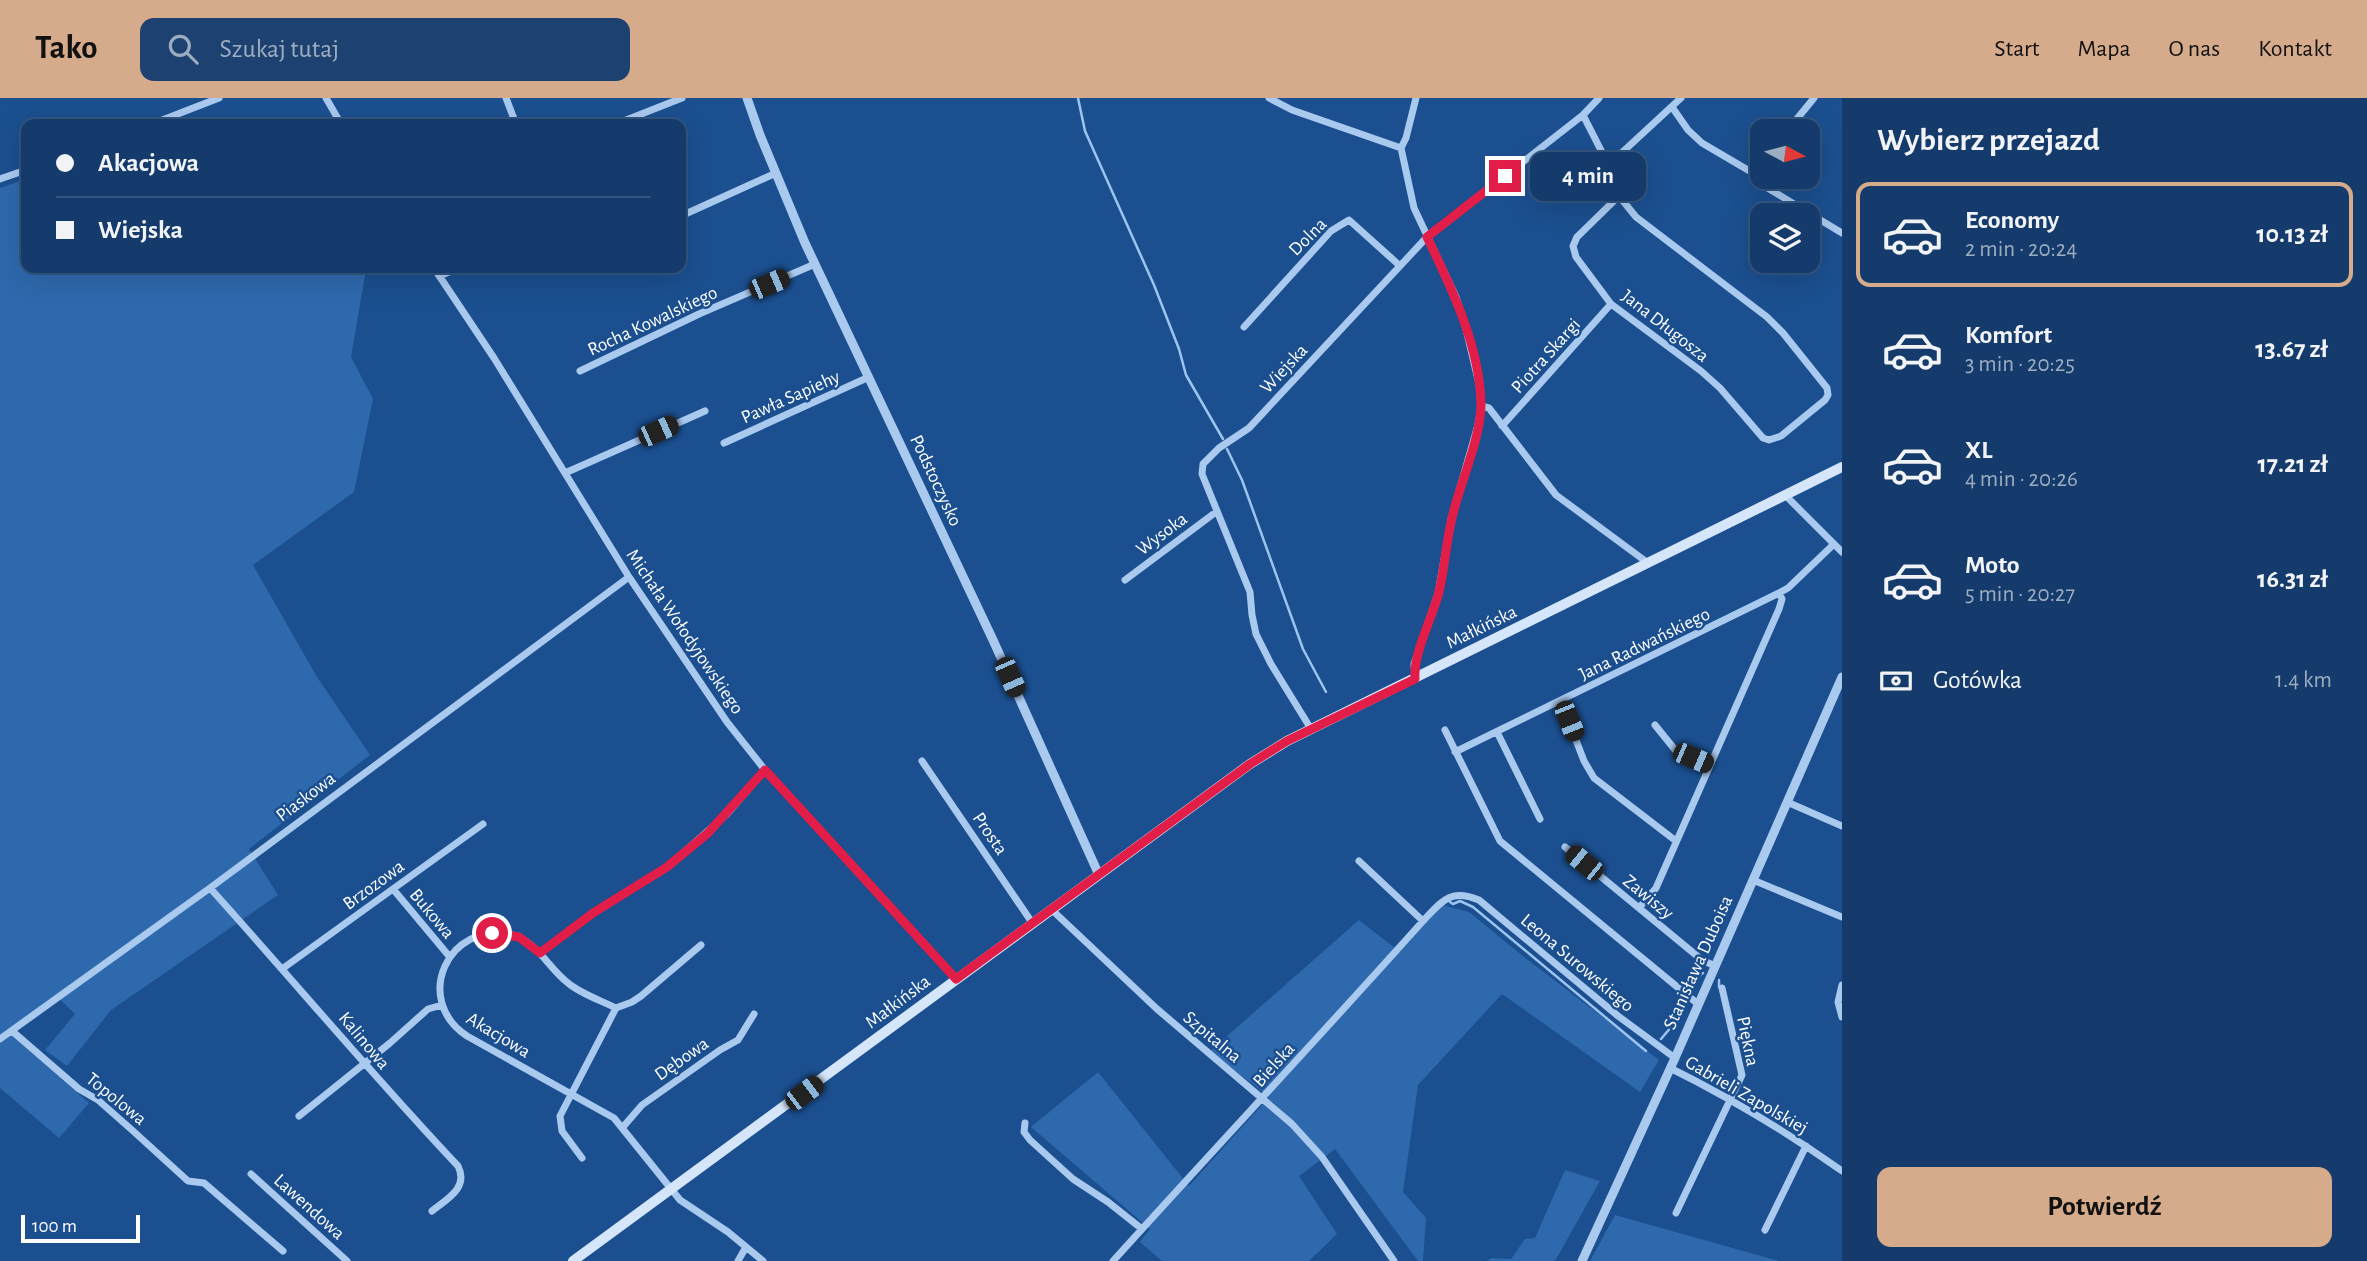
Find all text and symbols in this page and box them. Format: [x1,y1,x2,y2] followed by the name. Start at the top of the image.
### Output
[140,18,630,81] search box
[164,30,202,68] icon: search
[35,32,98,65] text: Tako
[220,36,339,62] text: Szukaj tutaj
[1994,37,2039,61] text: Start
[2077,37,2131,61] text: Mapa
[2169,37,2220,61] text: O nas
[2258,37,2332,61] text: Kontakt
[1750,119,1820,189] north arrow
[1750,119,1820,273] map controls
[1877,124,2100,156] text: Wybierz przejazd
[98,150,199,176] text: Akacjowa
[1530,152,1645,200] callout: 4 min
[1489,160,1521,192] route end
[1562,165,1614,188] text: 4 min
[1750,203,1820,273] button: layers
[1881,203,1944,266] icon: car
[1965,207,2059,233] text: Economy
[1285,214,1331,260] street label: Dolna
[98,217,183,243] text: Wiejska
[2256,221,2328,247] text: 10.13 zł
[1965,238,2077,261] text: 2 min · 20:24
[746,266,793,302] car
[585,283,720,360] street label: Rocha Kowalskiego
[1618,286,1712,366] street label: Jana Długosza
[1508,315,1584,397] street label: Piotra Skargi
[1881,318,1944,381] icon: car
[1965,322,2052,348] text: Komfort
[2255,336,2328,362] text: 13.67 zł
[1257,341,1311,397] street label: Wiejska
[1965,353,2075,376] text: 3 min · 20:25
[739,367,843,428] street label: Pawła Sapiehy
[635,413,682,449] car
[906,432,965,529] street label: Podstoczysko
[1881,433,1944,496] icon: car
[1965,437,1992,463] text: XL
[2257,451,2328,477] text: 17.21 zł
[1965,468,2078,491] text: 4 min · 20:26
[1133,509,1191,559] street label: Wysoka
[623,546,747,718] street label: Michała Wołodyjowskiego
[1881,548,1944,611] icon: car
[1965,552,2020,578] text: Moto
[2257,566,2328,592] text: 16.31 zł
[1965,583,2075,606] text: 5 min · 20:27
[1443,602,1520,652] street label: Małkińska
[1576,604,1713,684] street label: Jana Radwańskiego
[992,654,1029,700] car
[1877,662,1915,700] icon: cash
[1933,667,2022,693] text: Gotówka
[2275,669,2332,692] text: 1.4 km
[1552,698,1587,744] car
[1670,740,1717,776] car
[273,769,339,826] street label: Piaskowa
[969,809,1011,859] street label: Prosta
[1562,842,1607,884] car
[340,857,408,914] street label: Brzozowa
[1619,871,1677,923] street label: Zawiszy
[406,885,458,943] street label: Bukowa
[1660,893,1737,1032] street label: Stanisława Duboisa
[1517,911,1637,1016] street label: Leona Surowskiego
[476,917,508,949] route start
[862,972,934,1033] street label: Małkińska
[1179,1008,1245,1067] street label: Szpitalna
[335,1009,393,1073] street label: Kalinowa
[463,1009,534,1062] street label: Akacjowa
[1733,1015,1762,1068] street label: Piękna
[651,1034,713,1085] street label: Dębowa
[1250,1039,1299,1091] street label: Bielska
[1682,1053,1811,1138] street label: Gabrieli Zapolskiej
[82,1069,150,1129] street label: Topolowa
[781,1072,828,1114] car
[1877,1167,2332,1247] button: Potwierdź
[270,1171,348,1244] street label: Lawendowa
[21,1212,140,1244] scale bar
[32,1217,77,1236] text: 100 m

